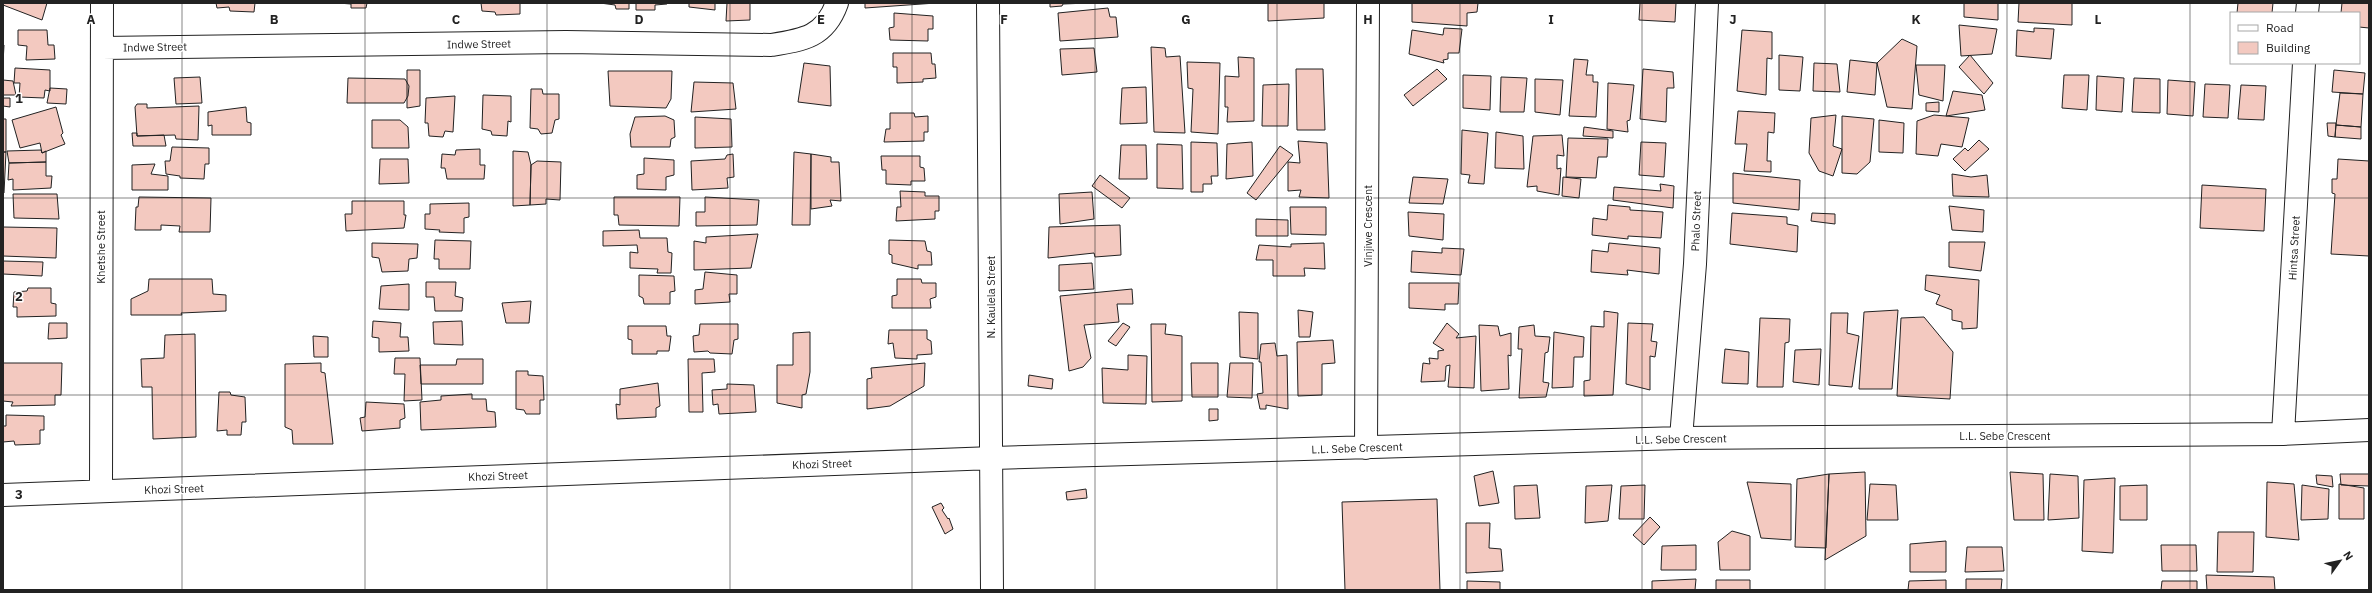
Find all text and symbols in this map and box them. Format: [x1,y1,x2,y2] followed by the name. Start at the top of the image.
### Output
[87,11,96,28] text: A
[270,11,279,28] text: B
[452,11,461,28] text: C
[634,11,644,28] text: D
[817,11,825,28] text: E
[1000,11,1008,28] text: F
[1181,11,1191,28] text: G
[1363,11,1373,28] text: H
[1548,11,1554,28] text: I
[1729,11,1737,28] text: J
[1911,11,1921,28] text: K
[2095,11,2102,28] text: L
[2230,12,2360,64] legend
[2266,20,2294,35] text: Road
[447,36,511,52] street label: Indwe Street
[123,39,187,55] street label: Indwe Street
[2266,40,2311,55] text: Building
[15,90,23,107] text: 1
[1361,185,1375,267] street label: Vinjiwe Crescent
[1688,190,1704,252] street label: Phalo Street
[94,210,108,284] street label: Khetshe Street
[2285,215,2303,281] street label: Hintsa Street
[984,255,998,338] street label: N. Kaulela Street
[15,288,23,305] text: 2
[1959,429,2051,443] street label: L.L. Sebe Crescent
[1635,431,1727,447] street label: L.L. Sebe Crescent
[1311,439,1403,457] street label: L.L. Sebe Crescent
[792,456,852,472] street label: Khozi Street
[468,468,528,484] street label: Khozi Street
[144,481,204,497] street label: Khozi Street
[15,486,23,503] text: 3
[2320,541,2360,581] north arrow
[2340,548,2356,563] text: N

